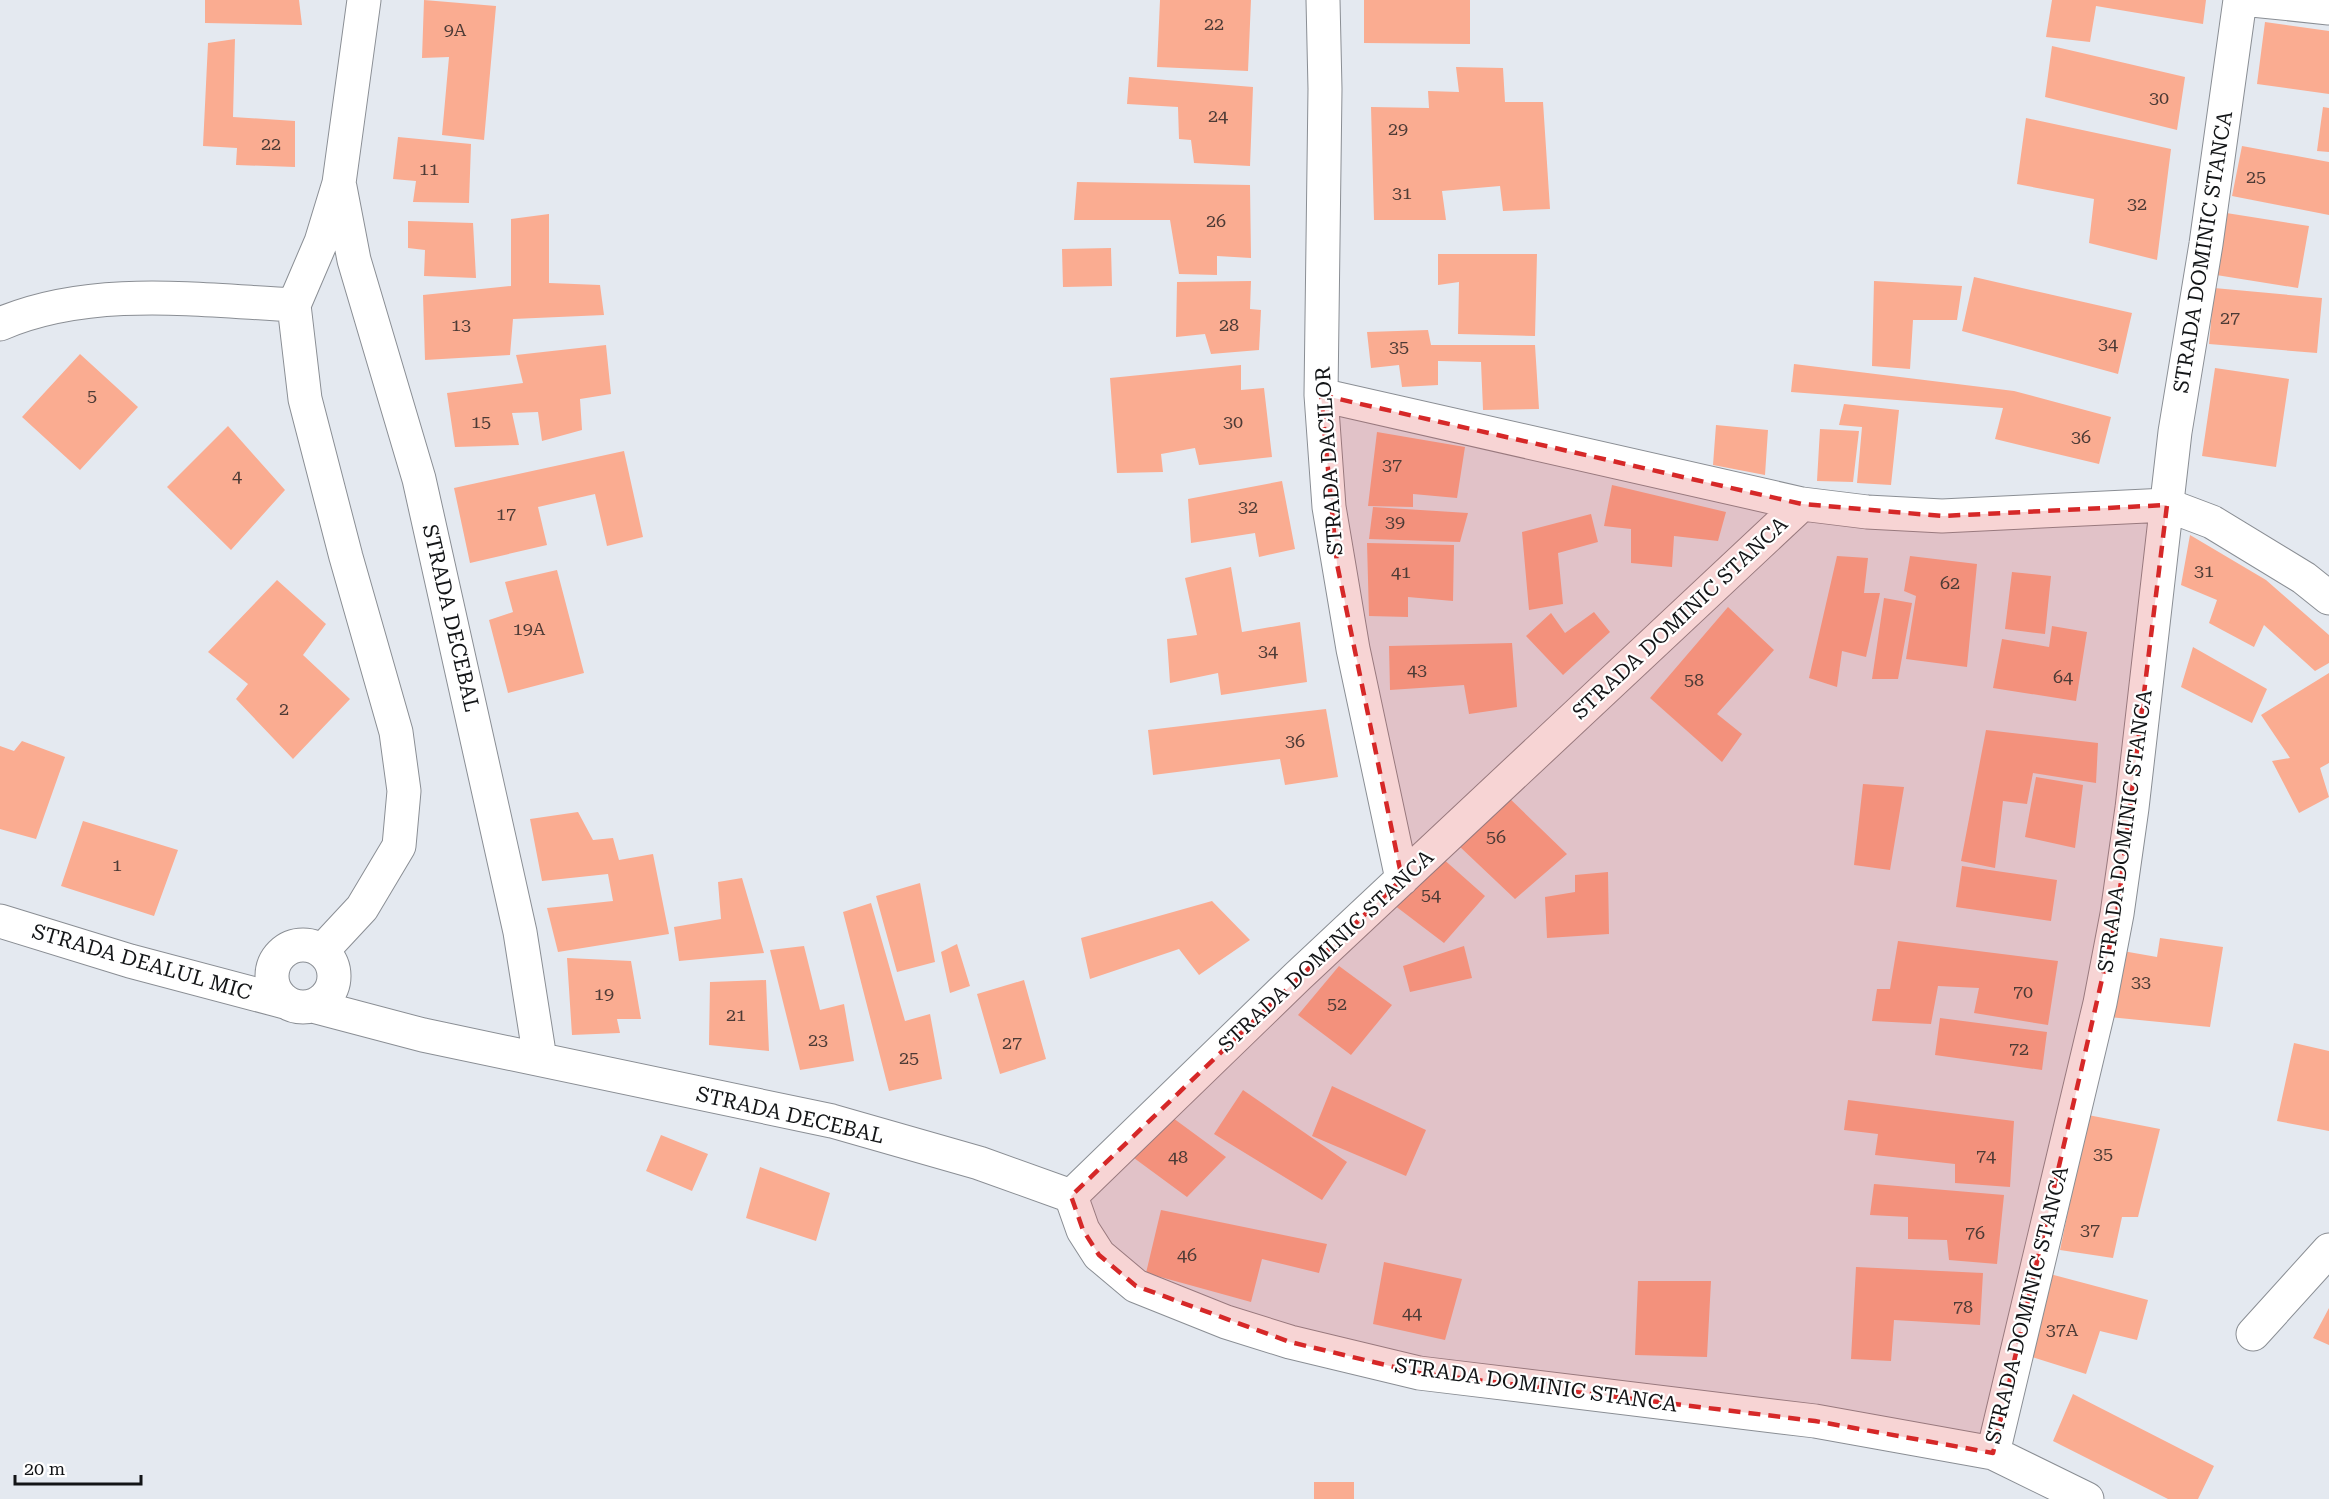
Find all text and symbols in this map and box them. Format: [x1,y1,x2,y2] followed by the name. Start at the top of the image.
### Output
[1204,13,1224,34] house number: 22
[444,19,467,40] house number: 9A
[2149,87,2169,108] house number: 30
[1208,105,1228,126] house number: 24
[2169,109,2237,395] street label: STRADA DOMINIC STANCA
[1388,118,1408,139] house number: 29
[261,133,281,154] house number: 22
[419,158,439,179] house number: 11
[2246,166,2266,187] house number: 25
[1392,182,1412,203] house number: 31
[2127,193,2147,214] house number: 32
[1206,210,1226,231] house number: 26
[2220,307,2240,328] house number: 27
[451,314,471,335] house number: 13
[1219,314,1239,335] house number: 28
[2098,333,2118,354] house number: 34
[1389,336,1409,357] house number: 35
[1310,365,1348,556] street label: STRADA DACILOR
[87,385,97,406] house number: 5
[471,411,491,432] house number: 15
[1223,411,1243,432] house number: 30
[2071,426,2091,447] house number: 36
[1382,454,1402,475] house number: 37
[232,465,242,486] house number: 4
[1238,496,1258,517] house number: 32
[496,503,516,524] house number: 17
[1385,511,1405,532] house number: 39
[1568,512,1793,724] street label: STRADA DOMINIC STANCA
[418,522,484,714] street label: STRADA DECEBAL
[2194,560,2214,581] house number: 31
[1391,561,1411,582] house number: 41
[1940,572,1960,593] house number: 62
[513,618,546,639] house number: 19A
[1258,640,1278,661] house number: 34
[1407,659,1427,680] house number: 43
[2053,666,2073,687] house number: 64
[1684,669,1704,690] house number: 58
[2093,688,2157,974] street label: STRADA DOMINIC STANCA
[279,698,289,719] house number: 2
[1285,730,1305,751] house number: 36
[1486,826,1506,847] house number: 56
[1214,845,1439,1057] street label: STRADA DOMINIC STANCA
[112,854,122,875] house number: 1
[1421,884,1441,905] house number: 54
[29,919,255,1005] street label: STRADA DEALUL MIC
[2131,971,2151,992] house number: 33
[2013,981,2033,1002] house number: 70
[594,983,614,1004] house number: 19
[1327,993,1347,1014] house number: 52
[726,1004,746,1025] house number: 21
[808,1029,828,1050] house number: 23
[1002,1032,1022,1053] house number: 27
[2009,1038,2029,1059] house number: 72
[899,1047,919,1068] house number: 25
[694,1082,886,1148] street label: STRADA DECEBAL
[2093,1143,2113,1164] house number: 35
[1976,1145,1996,1166] house number: 74
[1168,1146,1188,1167] house number: 48
[1981,1163,2073,1446] street label: STRADA DOMINIC STANCA
[2080,1219,2100,1240] house number: 37
[1965,1222,1985,1243] house number: 76
[1177,1244,1197,1265] house number: 46
[1953,1296,1973,1317] house number: 78
[1402,1302,1422,1323] house number: 44
[2046,1319,2079,1340] house number: 37A
[1393,1353,1679,1417] street label: STRADA DOMINIC STANCA
[15,1448,141,1486] scale bar
[24,1458,65,1479] text: 20 m

